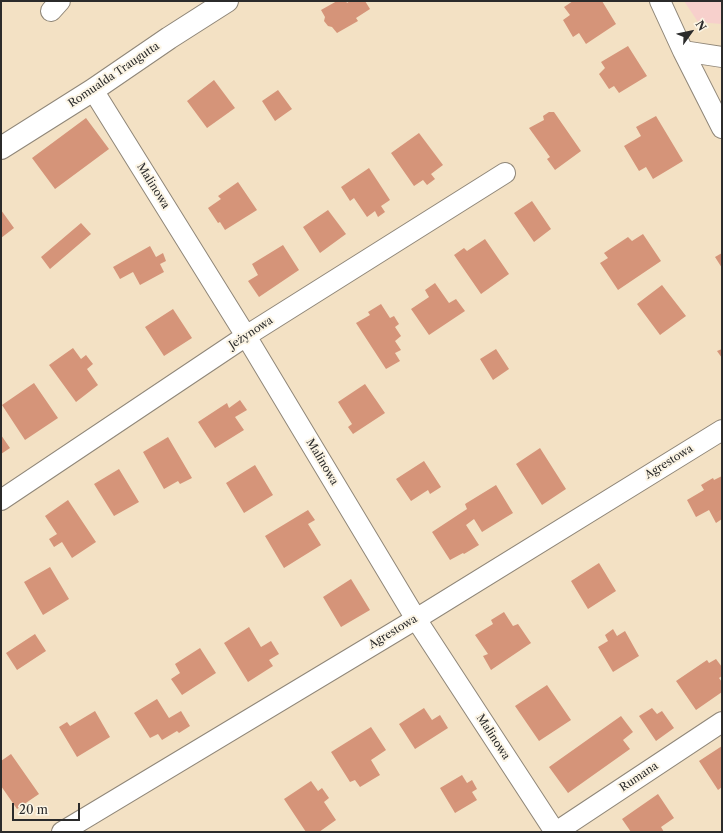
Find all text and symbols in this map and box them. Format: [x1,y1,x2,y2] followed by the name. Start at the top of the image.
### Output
[671,12,711,52] north arrow
[693,18,710,33] text: N
[66,40,162,110] street label: Romualda Traugutta
[134,161,172,211] street label: Malinowa
[227,314,275,352] street label: Jeżynowa
[303,437,341,487] street label: Malinowa
[643,442,695,482] street label: Agrestowa
[366,612,420,652] street label: Agrestowa
[473,712,513,762] street label: Malinowa
[617,759,661,795] street label: Rumana
[14,795,82,821] scale bar
[19,802,48,817] text: 20 m

